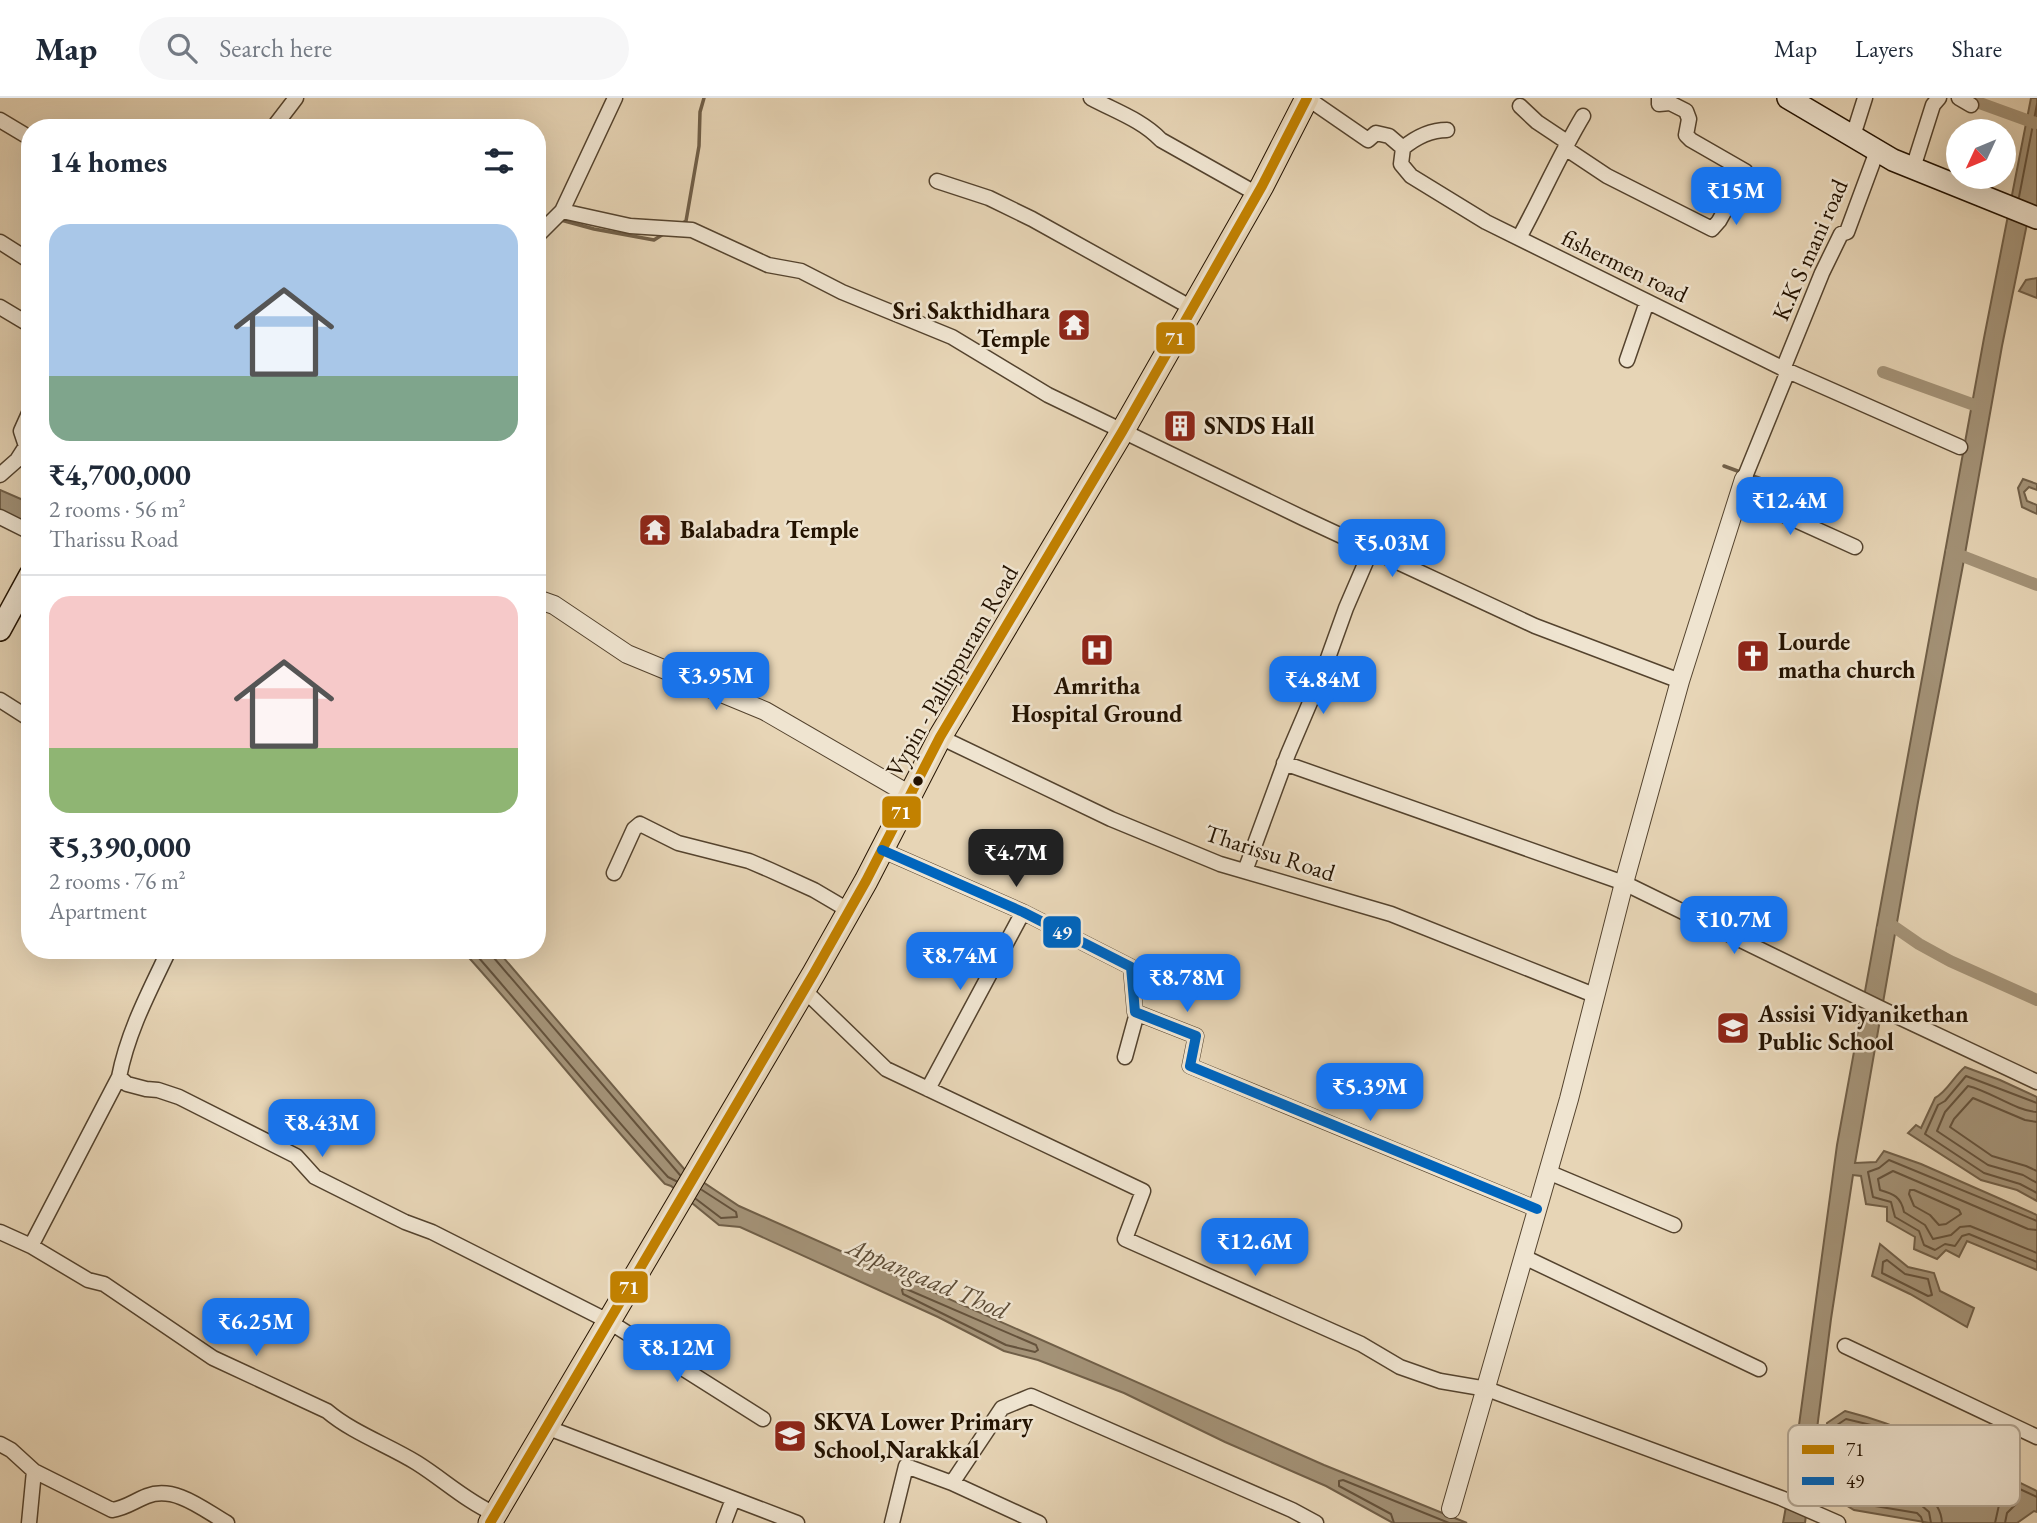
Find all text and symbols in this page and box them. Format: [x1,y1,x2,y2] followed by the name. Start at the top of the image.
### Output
[139,17,629,80] search box
[35,27,97,70] text: Map
[163,29,201,67] icon: search
[219,31,332,65] text: Search here
[1774,33,1817,64] text: Map
[1855,33,1914,64] text: Layers
[1952,33,2002,64] text: Share
[1946,119,2016,189] north arrow
[1946,119,2016,189] map controls
[49,142,167,181] text: 14 homes
[480,142,518,180] icon: filters
[1695,167,1777,227] pin: ₹15M
[1765,173,1855,325] street label: K.K S mani road
[1707,175,1765,205] text: ₹15M
[1557,222,1694,310] street label: fishermen road
[221,269,347,395] icon: home
[893,295,1050,354] place label: Sri Sakthidhara Temple
[1055,306,1093,344] temple icon: Sri Sakthidhara Temple
[1155,321,1196,355] line badge: 71
[1165,326,1185,351] text: 71
[1161,407,1199,445] building icon: SNDS Hall
[1204,410,1315,441] place label: SNDS Hall
[49,455,191,494] text: ₹4,700,000
[1733,478,1847,537] pin: ₹12.4M
[1752,485,1828,515] text: ₹12.4M
[49,494,186,524] text: 2 rooms · 56 m²
[636,511,674,549] temple icon: Balabadra Temple
[680,514,859,545] place label: Balabadra Temple
[1335,519,1449,579] pin: ₹5.03M
[49,524,178,554] text: Tharissu Road
[1354,527,1430,557] text: ₹5.03M
[878,559,1025,782] street label: Vypin - Pallippuram Road
[1778,626,1916,685] place label: Lourde matha church
[1078,631,1116,669] hospital icon: Amritha Hospital Ground
[1734,637,1772,675] church icon: Lourde matha church
[221,641,347,767] icon: home
[659,652,773,712] pin: ₹3.95M
[1266,656,1380,716] pin: ₹4.84M
[678,660,754,690] text: ₹3.95M
[1285,664,1361,694] text: ₹4.84M
[1011,670,1183,729] place label: Amritha Hospital Ground
[911,774,925,788] unlabelled marker
[881,795,922,829] line badge: 71
[891,800,911,825] text: 71
[1201,817,1340,888] street label: Tharissu Road
[49,827,191,866] text: ₹5,390,000
[967,830,1065,889] pin: ₹4.7M
[984,837,1048,867] text: ₹4.7M
[49,866,186,896] text: 2 rooms · 76 m²
[49,896,147,926] text: Apartment
[1677,896,1791,956] pin: ₹10.7M
[1696,904,1772,934] text: ₹10.7M
[1042,915,1082,949] line badge: 49
[1052,920,1072,945] text: 49
[903,932,1017,992] pin: ₹8.74M
[922,940,998,970] text: ₹8.74M
[1130,954,1244,1014] pin: ₹8.78M
[1149,962,1225,992] text: ₹8.78M
[1757,998,1969,1057] place label: Assisi Vidyanikethan Public School
[1714,1009,1752,1047] school or university icon: Assisi Vidyanikethan Public School
[1313,1063,1427,1123] pin: ₹5.39M
[1332,1071,1408,1101] text: ₹5.39M
[265,1100,379,1159] pin: ₹8.43M
[284,1107,360,1137] text: ₹8.43M
[1198,1218,1312,1278] pin: ₹12.6M
[1217,1226,1293,1256] text: ₹12.6M
[840,1228,1014,1327] water label: Appangaad Thod
[609,1270,649,1304] line badge: 71
[619,1275,639,1300] text: 71
[199,1298,313,1358] pin: ₹6.25M
[218,1306,294,1336] text: ₹6.25M
[620,1324,734,1384] pin: ₹8.12M
[639,1332,715,1362] text: ₹8.12M
[814,1406,1034,1465] place label: SKVA Lower Primary School,Narakkal
[771,1417,809,1455] school or university icon: SKVA Lower Primary School,Narakkal
[1788,1425,2020,1506] legend
[1846,1437,1864,1462] text: 71
[1846,1469,1864,1494] text: 49

